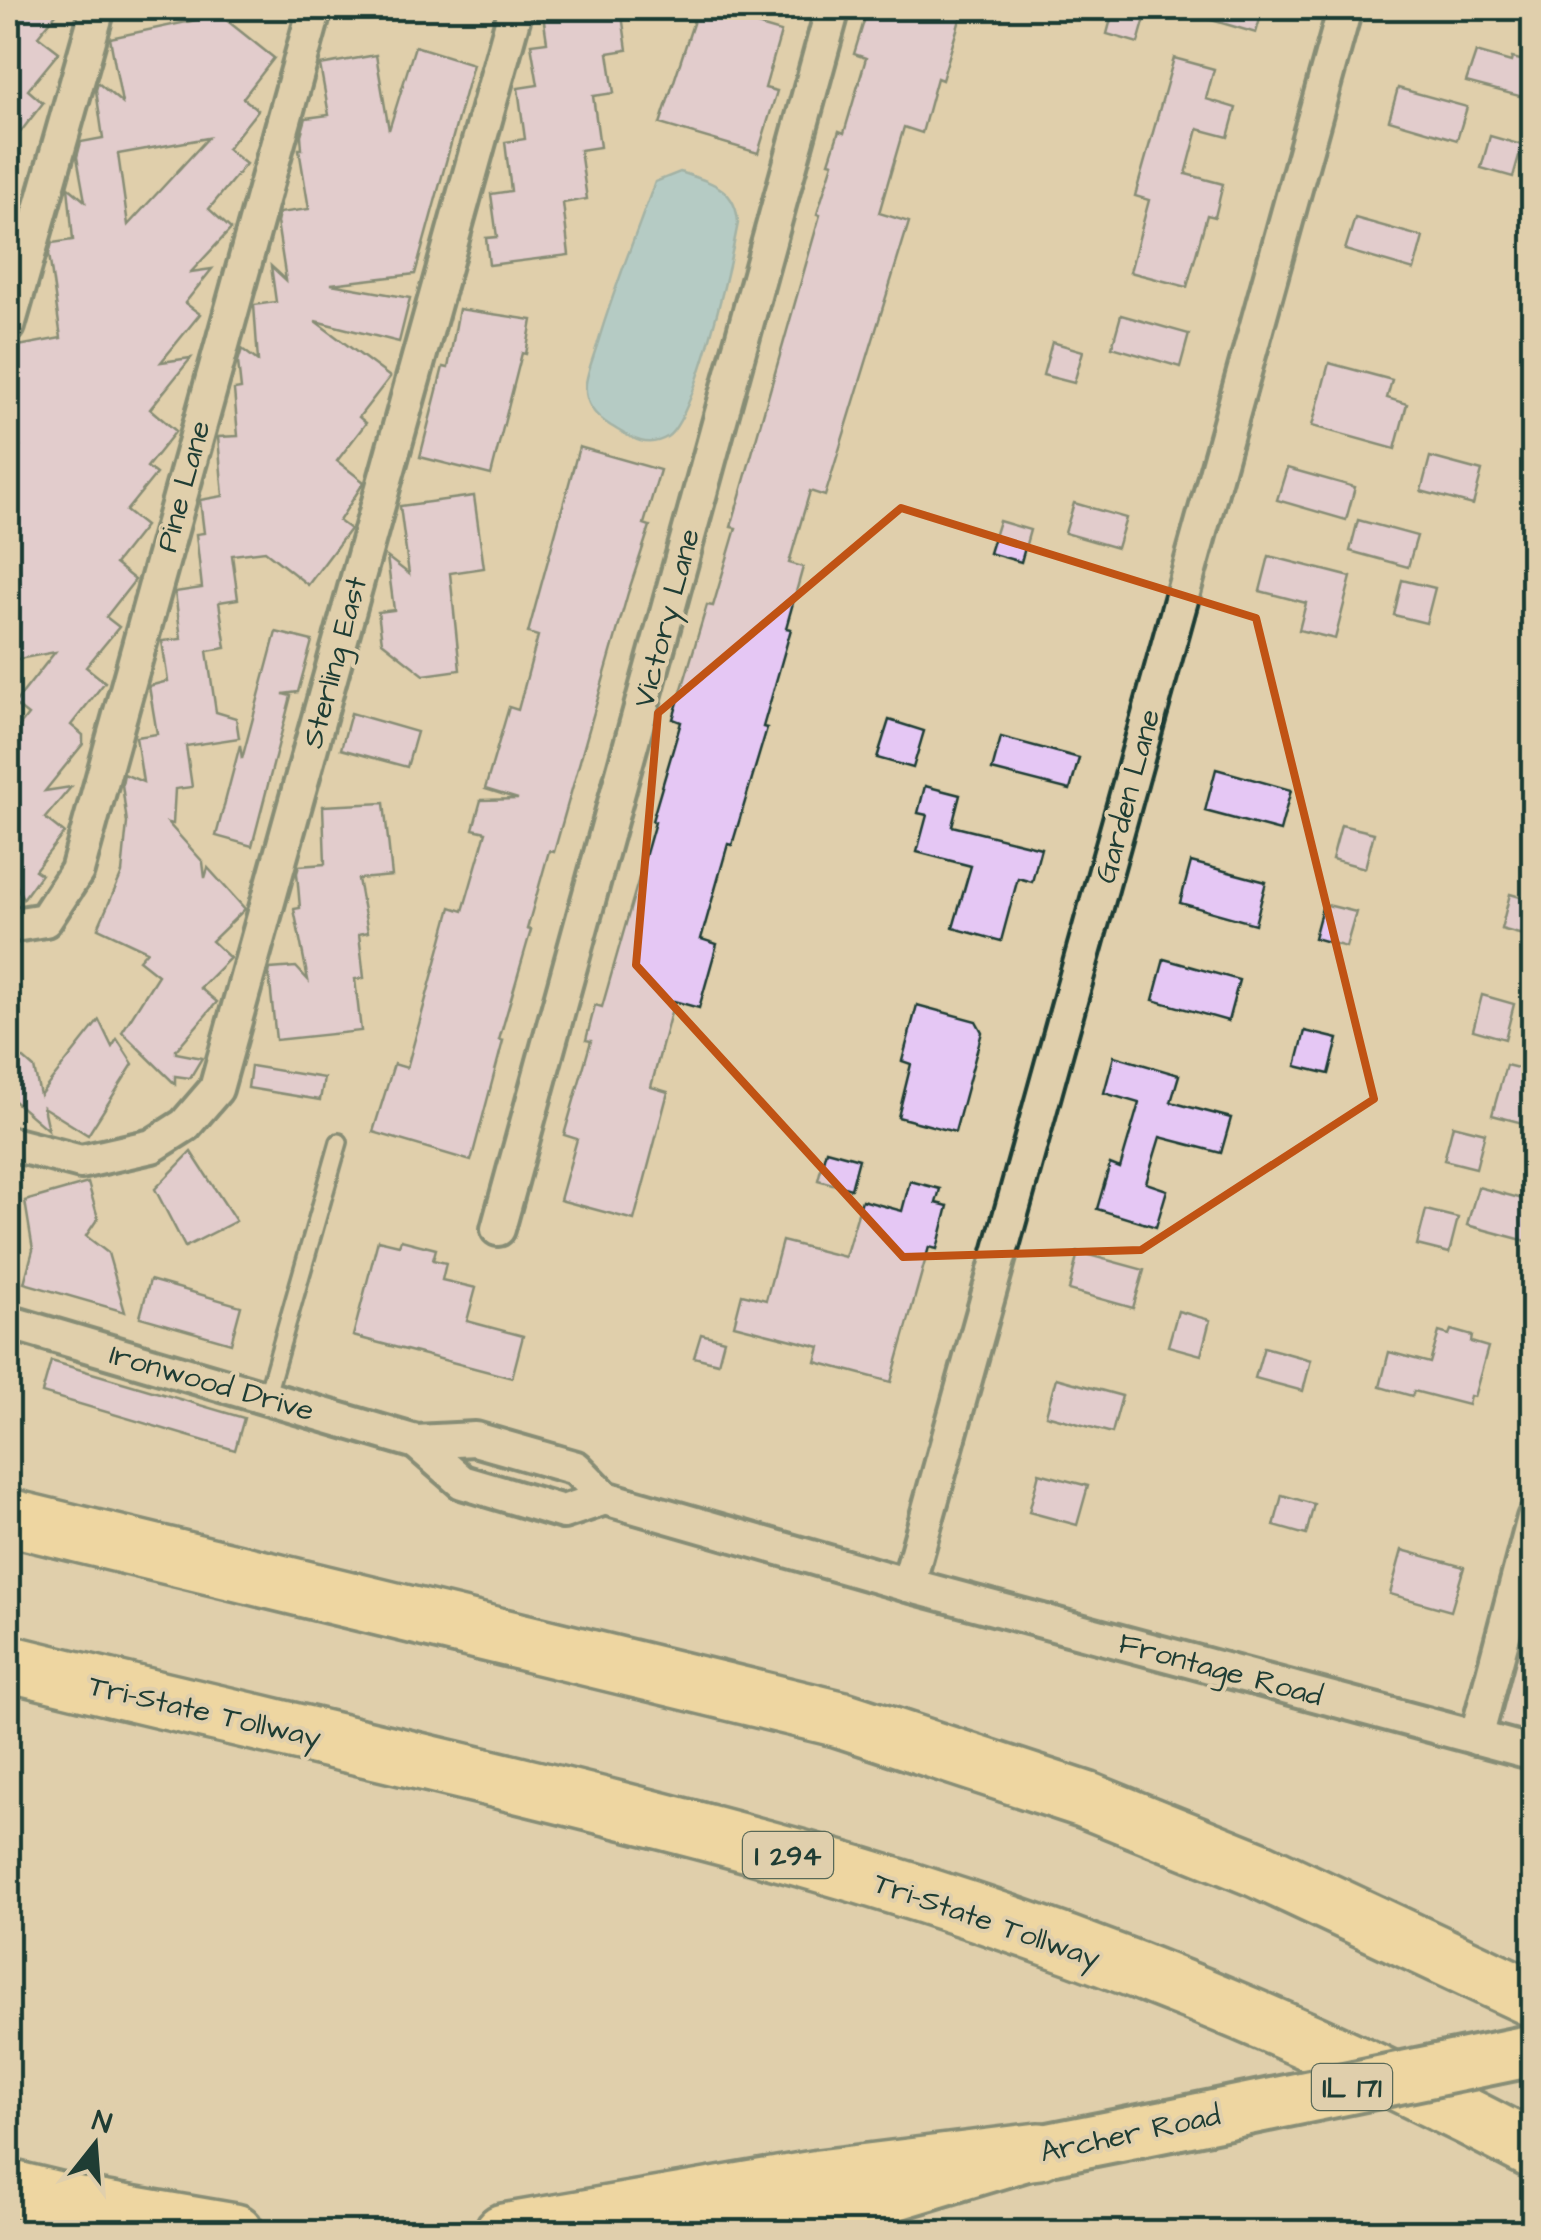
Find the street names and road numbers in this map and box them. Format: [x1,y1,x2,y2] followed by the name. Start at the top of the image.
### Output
[146,416,222,557] street label: Pine Lane
[623,524,712,713] street label: Victory Lane
[292,572,379,753] street label: Sterling East
[1085,705,1171,888] street label: Garden Lane
[105,1334,319,1432] street label: Ironwood Drive
[1114,1623,1327,1718] street label: Frontage Road
[84,1665,325,1760] street label: Tri-State Tollway
[743,1832,833,1878] road number: I 294
[867,1862,1106,1980] street label: Tri-State Tollway
[1312,2064,1392,2110] road number: IL 171
[1036,2094,1224,2174] street label: Archer Road

